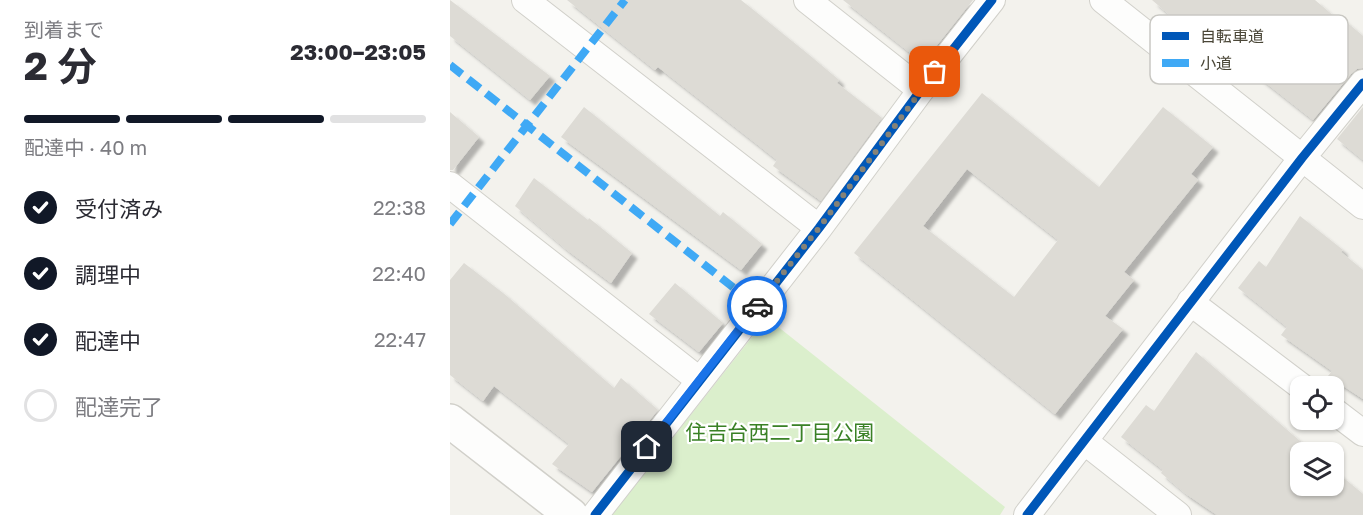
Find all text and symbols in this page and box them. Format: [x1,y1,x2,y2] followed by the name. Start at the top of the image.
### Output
[1150,15,1348,84] legend
[24,17,104,41] text: 到着まで
[1200,26,1264,46] text: 自転車道
[290,38,426,65] text: 23:00–23:05
[24,42,97,89] text: 2 分
[909,46,960,97] pin
[1200,53,1232,73] text: 小道
[918,55,951,88] icon: bag
[24,135,147,159] text: 配達中 · 40 m
[24,191,57,224] icon: check
[75,195,163,222] text: 受付済み
[373,195,426,219] text: 22:38
[24,257,57,290] icon: check
[75,261,141,288] text: 調理中
[372,261,426,285] text: 22:40
[727,276,787,336] courier
[741,290,774,323] icon: car
[24,323,57,356] icon: check
[75,327,141,354] text: 配達中
[374,327,426,351] text: 22:47
[1290,376,1344,496] map controls
[1290,376,1344,430] button: locate
[75,393,163,420] text: 配達完了
[686,419,875,445] park label: 住吉台西二丁目公園
[621,421,672,472] pin
[630,430,663,463] icon: home
[1290,442,1344,496] button: layers

